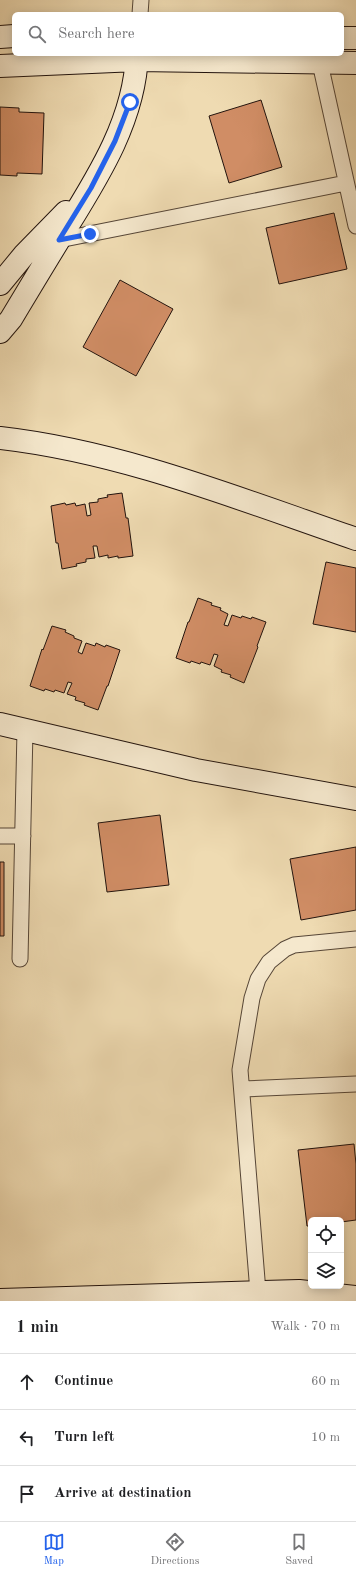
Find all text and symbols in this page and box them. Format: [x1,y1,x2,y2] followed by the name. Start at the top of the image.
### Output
[12,12,344,56] search box
[26,23,48,45] icon: search
[58,27,135,42] text: Search here
[121,93,139,111] route start
[81,225,99,243] route end
[308,1217,344,1289] map controls
[308,1217,344,1253] button: locate
[308,1253,344,1289] button: layers
[16,1319,59,1336] text: 1 min
[271,1320,340,1333] text: Walk · 70 m
[16,1371,38,1393] icon: ahead
[54,1374,113,1389] text: Continue
[311,1375,340,1388] text: 60 m
[16,1427,38,1449] icon: left
[54,1430,114,1445] text: Turn left
[311,1431,340,1444] text: 10 m
[16,1483,38,1505] icon: arrive
[54,1486,192,1501] text: Arrive at destination
[43,1531,65,1569] tab: Map
[151,1531,199,1569] tab: Directions
[285,1531,313,1569] tab: Saved

